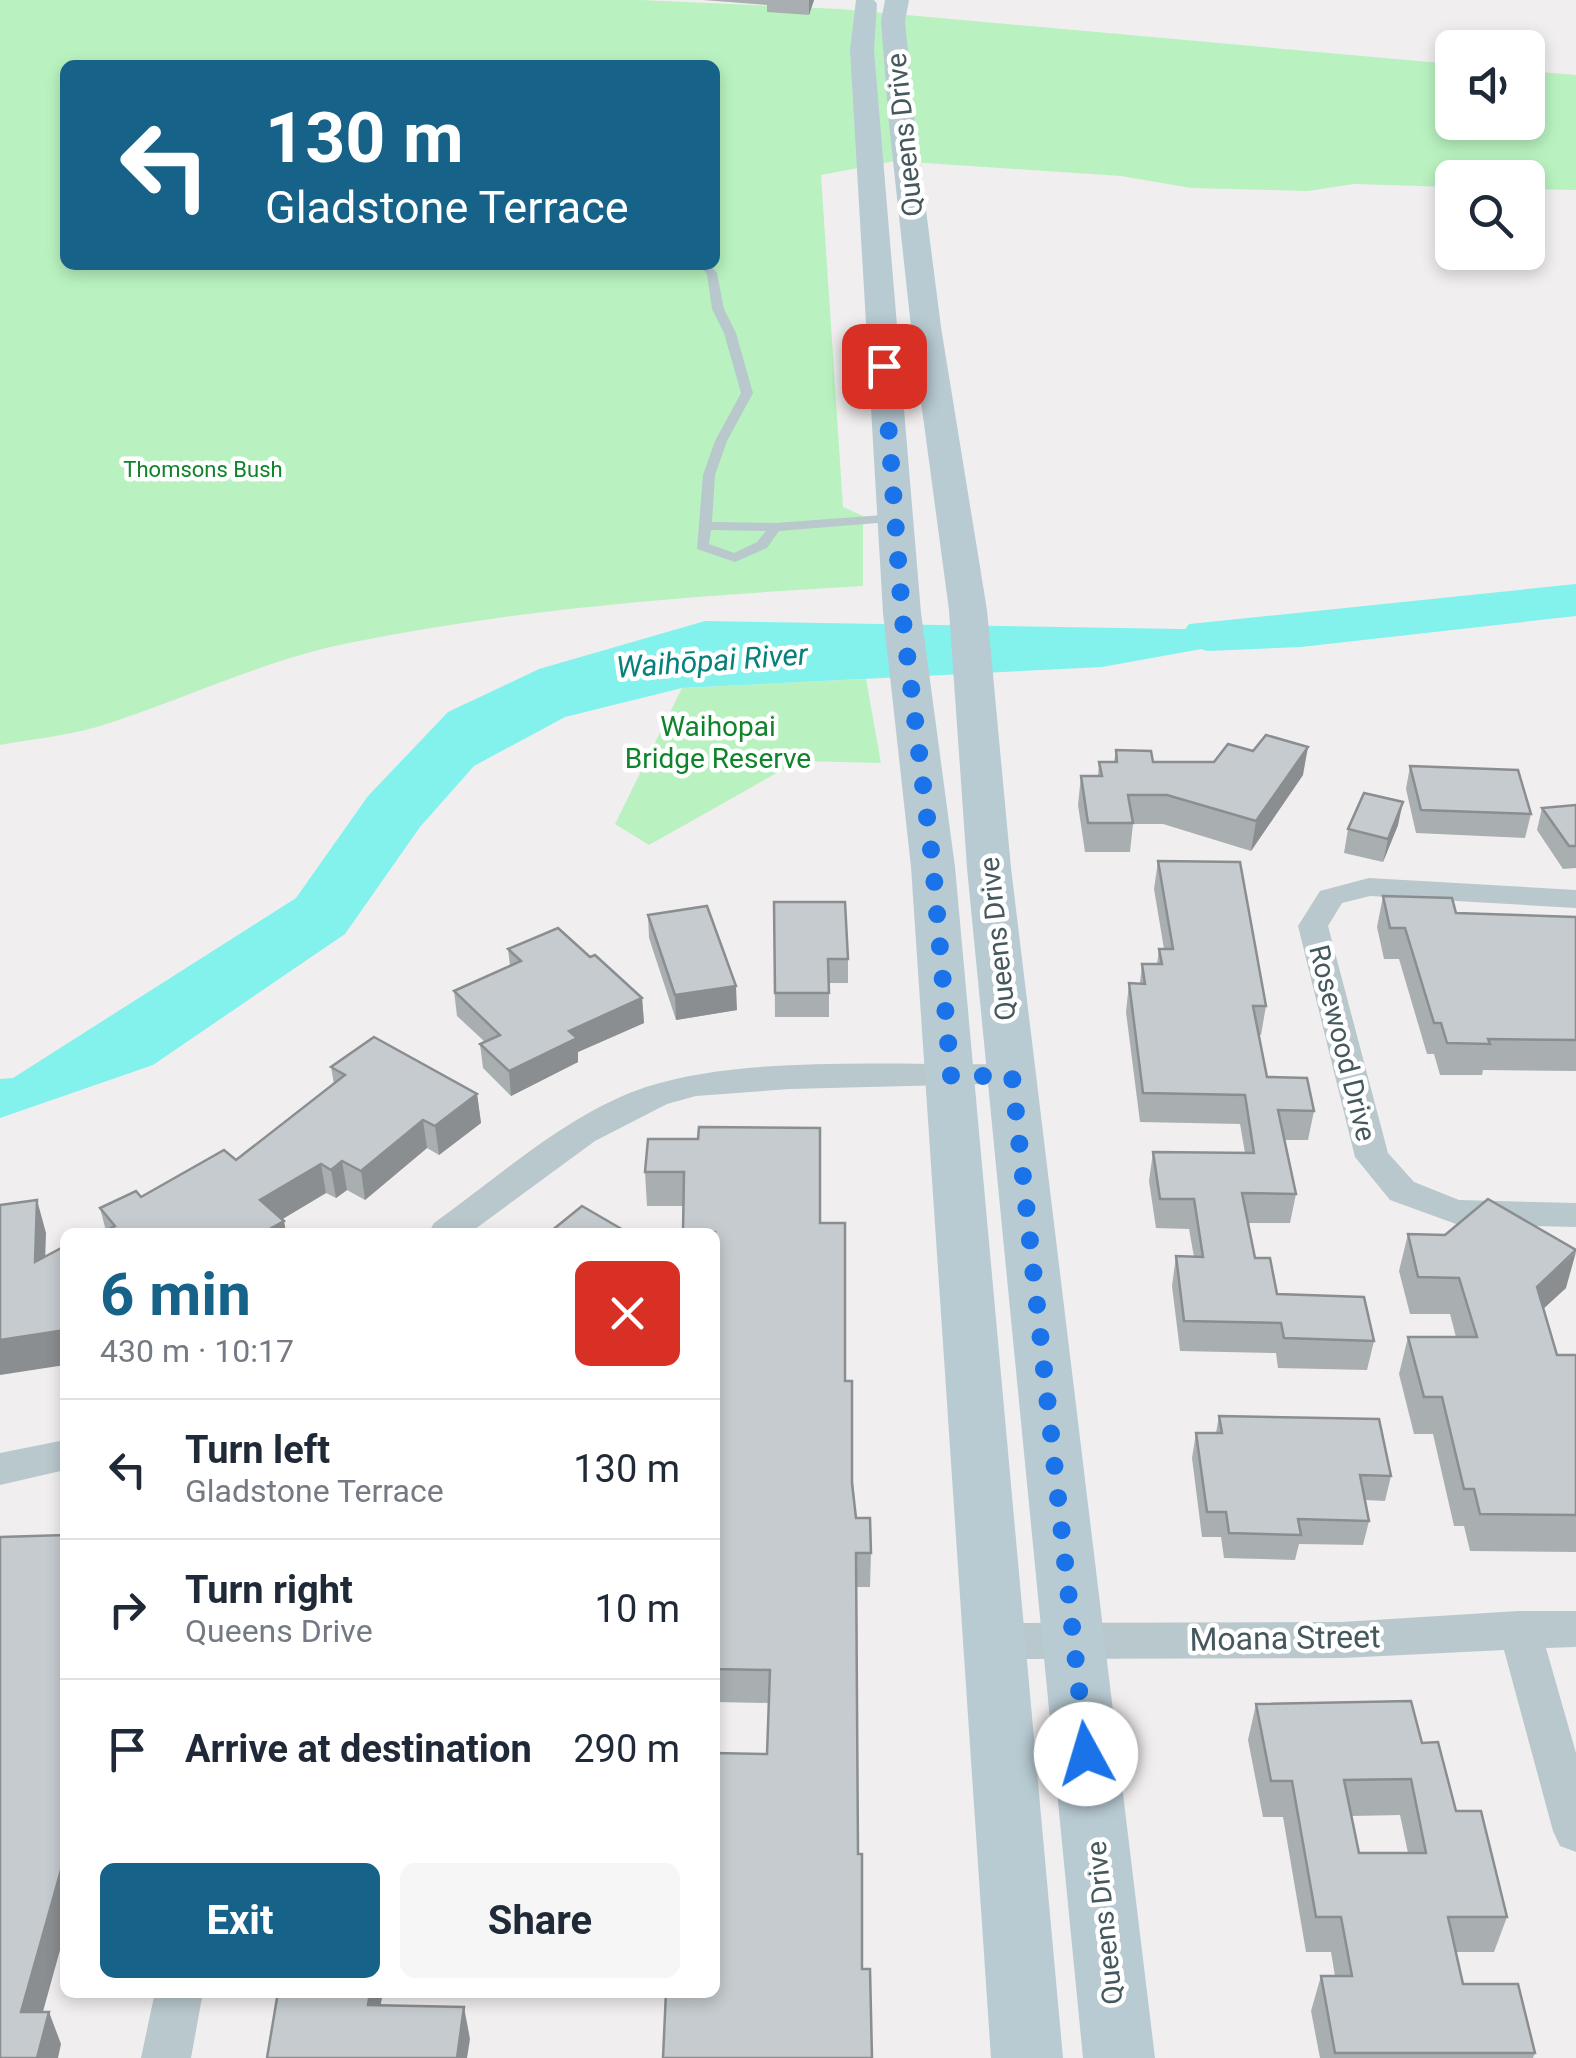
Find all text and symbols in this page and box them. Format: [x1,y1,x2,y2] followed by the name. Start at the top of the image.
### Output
[1435,30,1545,270] map controls
[1435,30,1545,140] button: sound
[880,52,929,218] street label: Queens Drive
[265,97,464,179] text: 130 m
[100,100,230,230] icon: left
[1435,160,1545,270] button: search
[265,181,629,234] text: Gladstone Terrace
[842,324,927,409] pin
[857,339,912,394] icon: arrive
[123,457,283,482] park label: Thomsons Bush
[615,636,810,685] water label: Waihōpai River
[625,710,811,775] park label: Waihopai Bridge Reserve
[973,856,1022,1022] street label: Queens Drive
[1302,942,1383,1145] street label: Rosewood Drive
[100,1259,251,1330] text: 6 min
[575,1261,680,1366] button: close
[100,1332,294,1370] text: 430 m · 10:17
[185,1428,330,1472] text: Turn left
[100,1442,155,1497] icon: left
[573,1447,680,1491] text: 130 m
[185,1472,444,1510] text: Gladstone Terrace
[185,1568,353,1612] text: Turn right
[100,1582,155,1637] icon: right
[595,1587,680,1631] text: 10 m
[185,1612,373,1650] text: Queens Drive
[1189,1617,1381,1659] street label: Moana Street
[1034,1702,1138,1806] position arrow
[100,1722,155,1777] icon: arrive
[185,1727,532,1771] text: Arrive at destination
[573,1727,680,1771] text: 290 m
[1080,1840,1129,2006] street label: Queens Drive
[100,1863,380,1978] button: Exit
[400,1863,680,1978] button: Share

